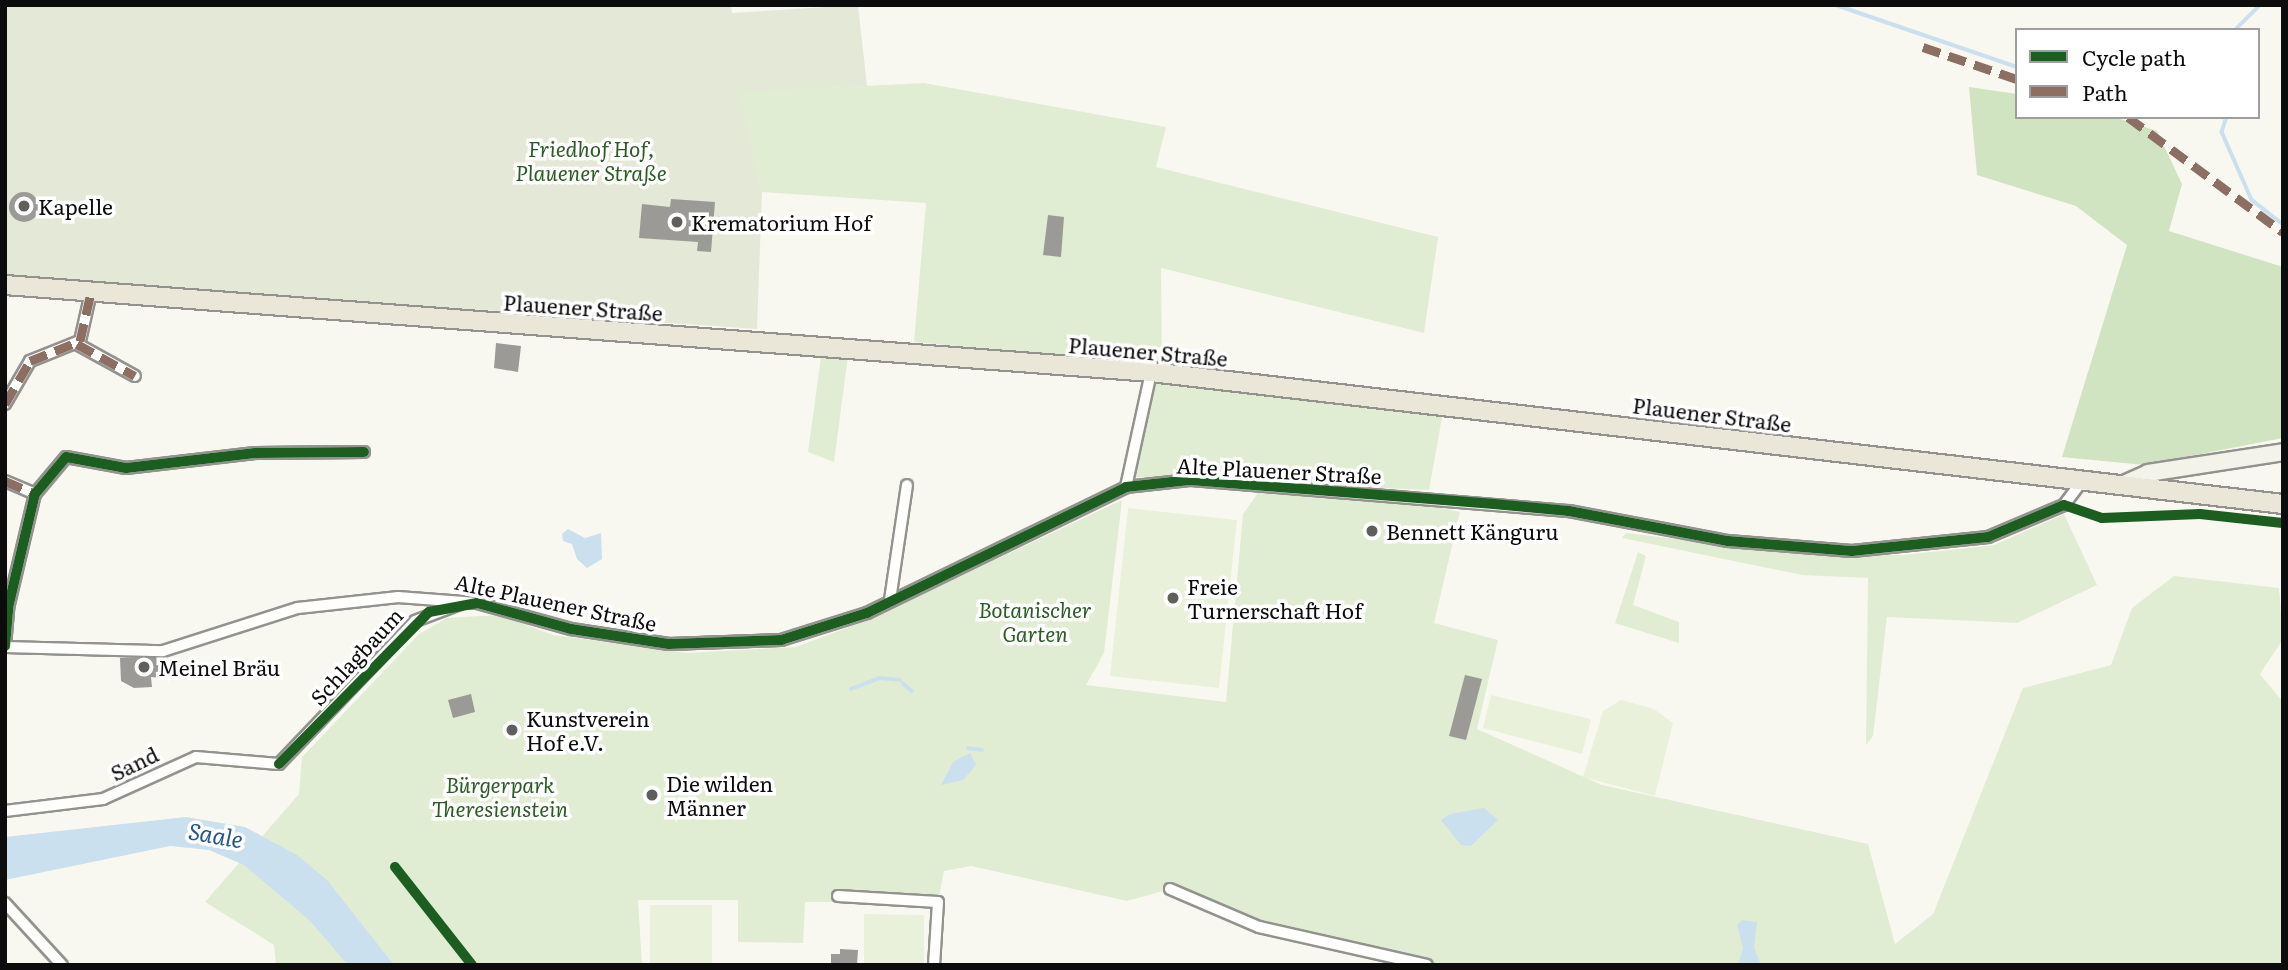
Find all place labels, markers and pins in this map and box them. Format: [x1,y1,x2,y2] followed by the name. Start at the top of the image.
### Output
[38,193,113,219] place label: Kapelle
[16,198,32,214] marker: Kapelle
[691,209,871,235] place label: Krematorium Hof
[669,214,685,230] marker: Krematorium Hof
[1386,518,1559,544] place label: Bennett Känguru
[1364,523,1380,539] marker: Bennett Känguru
[1187,573,1362,623] place label: Freie Turnerschaft Hof
[1165,590,1181,606] marker: Freie Turnerschaft Hof
[158,654,280,680] place label: Meinel Bräu
[136,659,152,675] marker: Meinel Bräu
[526,705,650,755] place label: Kunstverein Hof e.V.
[504,722,520,738] marker: Kunstverein Hof e.V.
[666,770,773,820] place label: Die wilden Männer
[644,787,660,803] marker: Die wilden Männer

